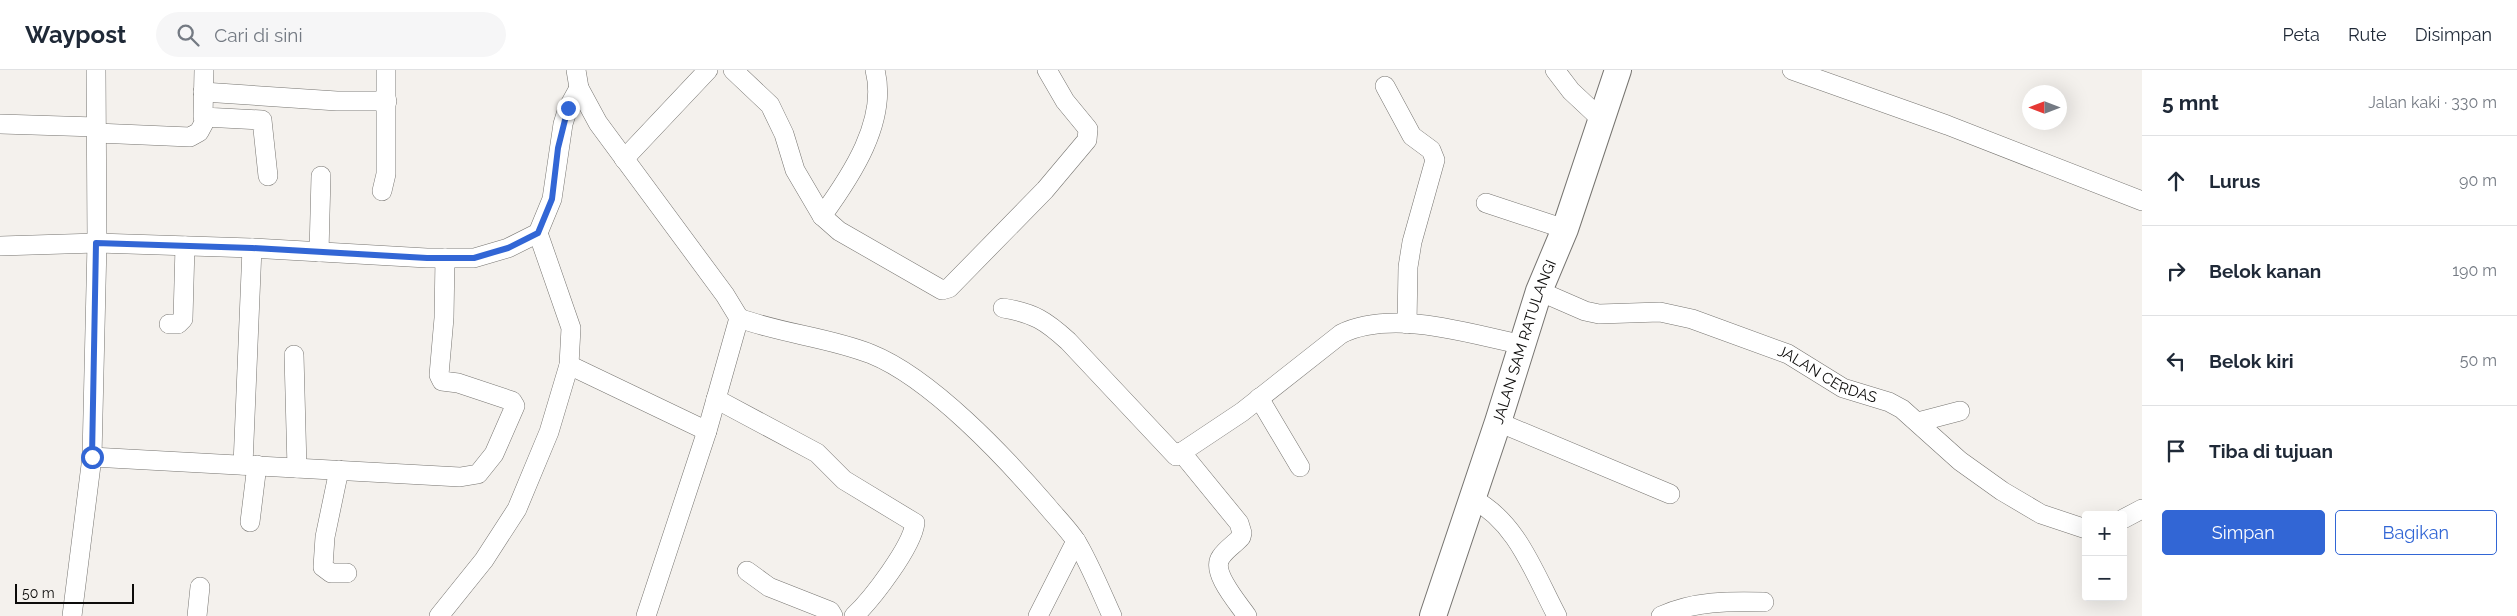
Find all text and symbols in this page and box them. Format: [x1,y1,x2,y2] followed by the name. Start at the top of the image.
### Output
[156,12,506,57] search box
[25,20,126,49] text: Waypost
[174,21,202,49] icon: search
[214,24,303,46] text: Cari di sini
[2283,24,2320,45] text: Peta
[2348,24,2387,45] text: Rute
[2415,24,2492,45] text: Disimpan
[2022,85,2067,130] north arrow
[2162,90,2219,115] text: 5 mnt
[2368,93,2497,112] text: Jalan kaki · 330 m
[557,97,580,120] route end
[2162,167,2190,195] icon: ahead
[2209,170,2260,192] text: Lurus
[2459,171,2497,190] text: 90 m
[1489,257,1560,426] street label: JALAN SAM RATULANGI
[2162,257,2190,285] icon: right
[2209,260,2321,282] text: Belok kanan
[2452,261,2497,280] text: 190 m
[1775,342,1879,407] street label: JALAN CERDAS
[2162,347,2190,375] icon: left
[2209,350,2294,372] text: Belok kiri
[2460,351,2497,370] text: 50 m
[2162,437,2190,465] icon: arrive
[2209,440,2333,462] text: Tiba di tujuan
[81,446,104,469] route start
[2162,510,2325,555] button: Simpan
[2335,510,2497,555] button: Bagikan
[2082,511,2127,601] map controls
[2082,511,2127,556] button: +
[2082,556,2127,601] button: −
[15,581,134,604] scale bar
[22,585,55,601] text: 50 m

